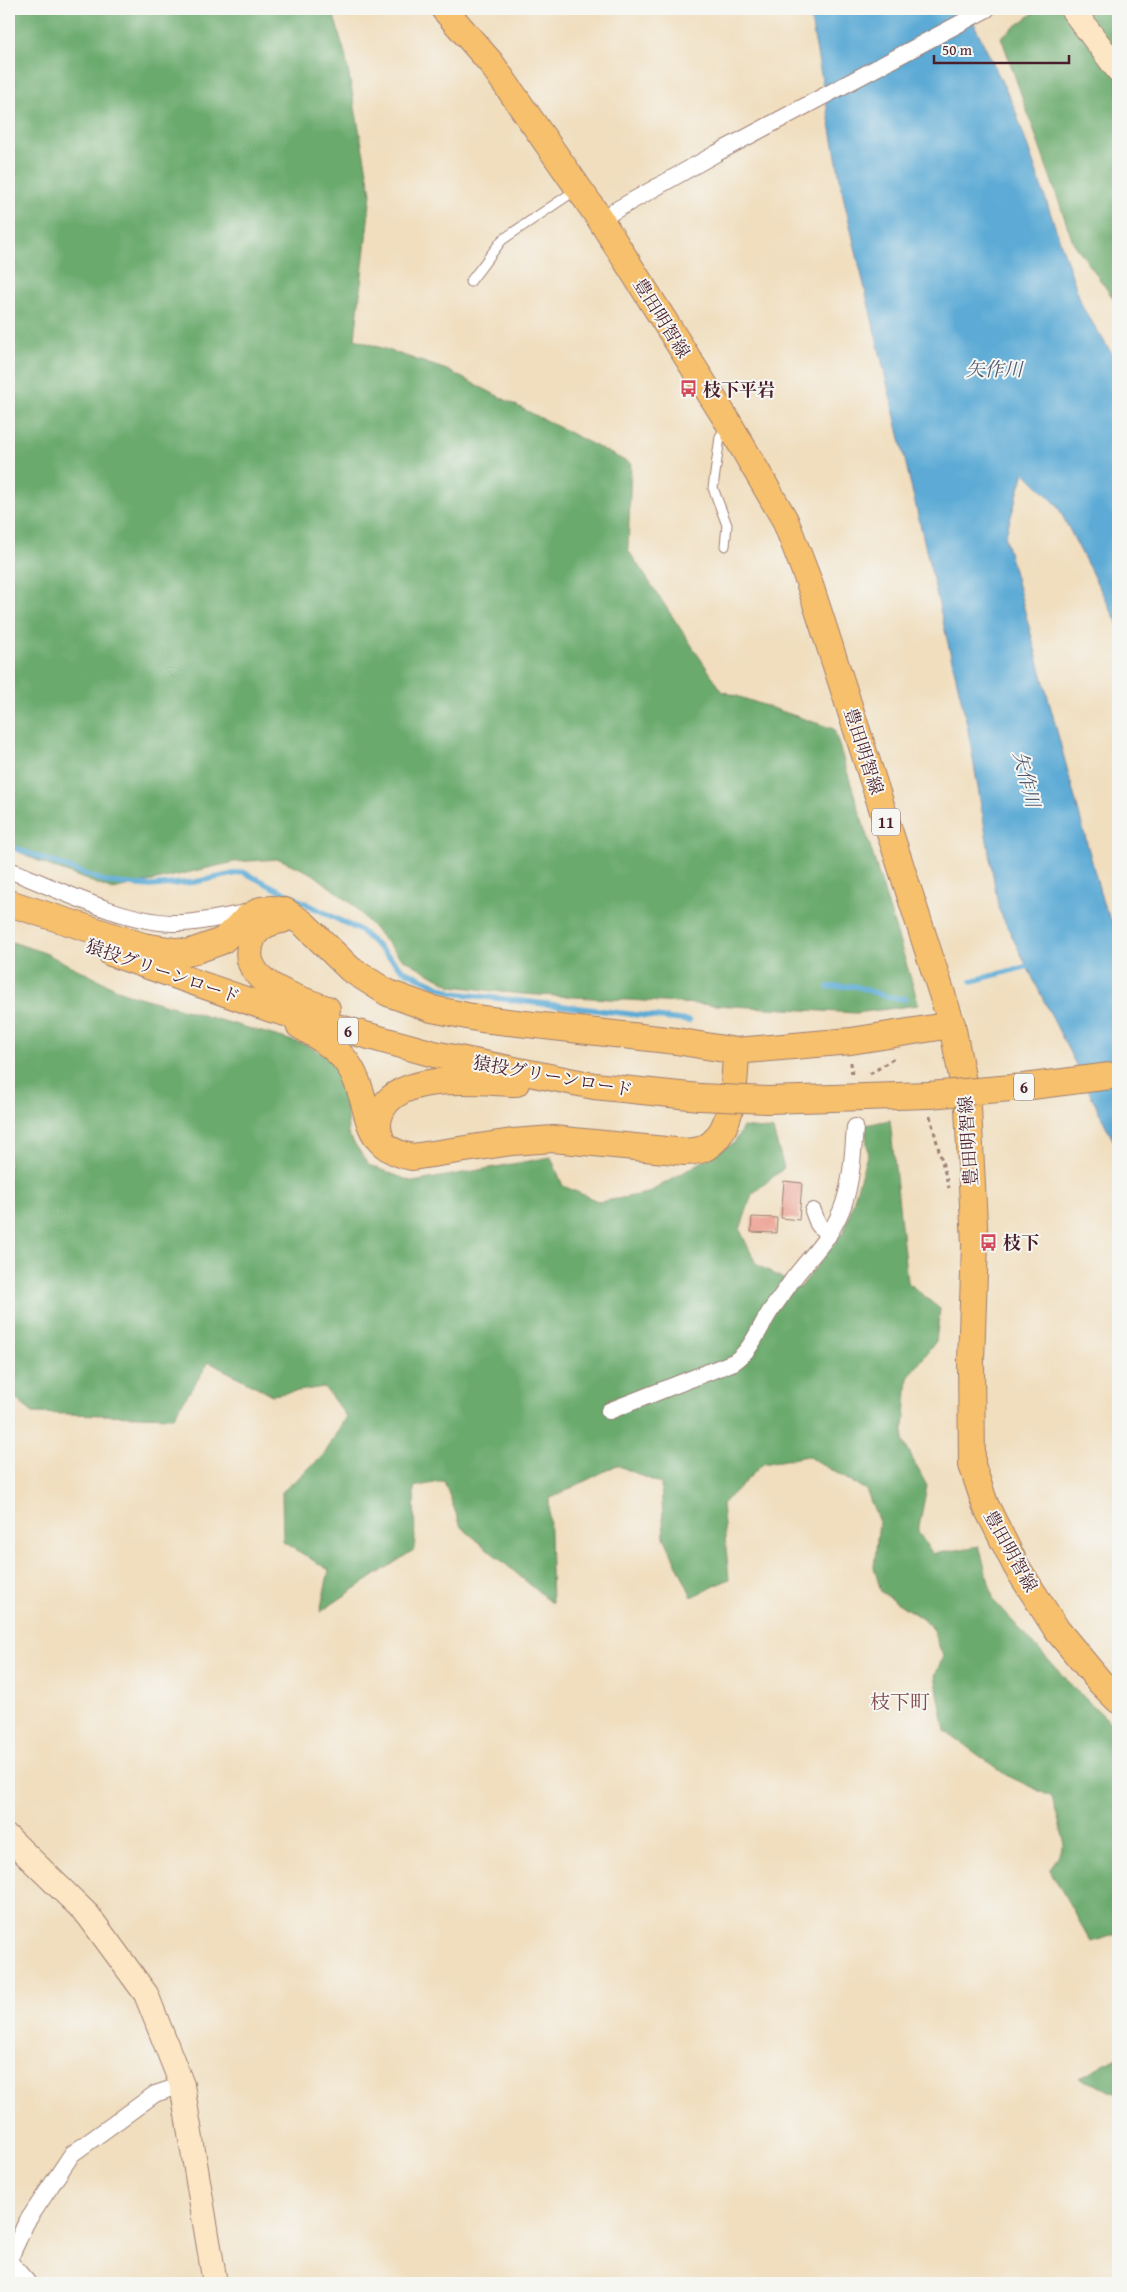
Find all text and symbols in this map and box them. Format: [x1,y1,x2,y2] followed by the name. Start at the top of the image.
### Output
[934,32,1070,64] scale bar
[942,39,973,60] text: 50 m
[627,273,697,363] street label: 豊田明智線
[965,355,1024,383] water label: 矢作川
[703,376,775,403] place label: 枝下平岩
[679,379,699,399] bus stop icon: 枝下平岩
[837,704,891,798] street label: 豊田明智線
[1007,748,1048,812] water label: 矢作川
[872,809,900,836] road number: 11
[82,932,244,1010] street label: 猿投グリーンロード
[338,1018,358,1044] road number: 6
[471,1049,635,1103] street label: 猿投グリーンロード
[1014,1074,1034,1100] road number: 6
[951,1095,985,1187] street label: 豊田明智線
[1003,1229,1039,1256] place label: 枝下
[979,1232,999,1252] bus stop icon: 枝下
[977,1505,1045,1597] street label: 豊田明智線
[870,1687,930,1716] district label: 枝下町

